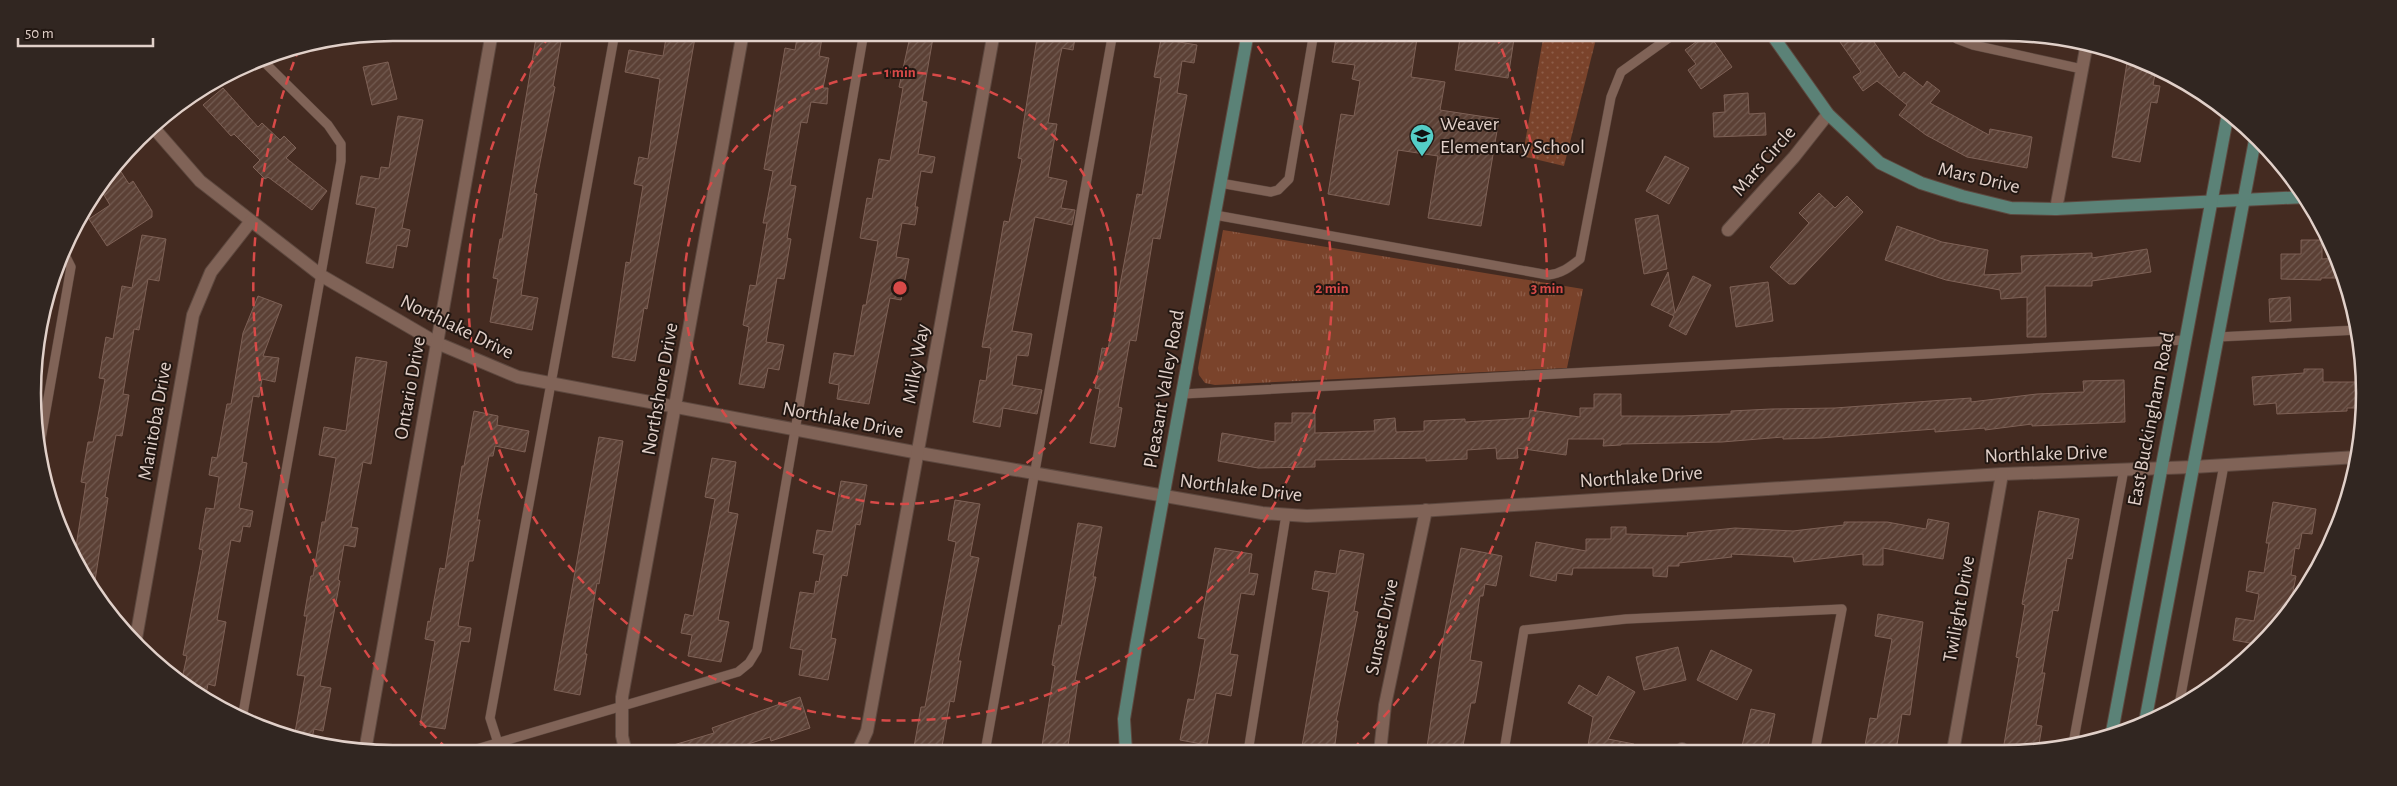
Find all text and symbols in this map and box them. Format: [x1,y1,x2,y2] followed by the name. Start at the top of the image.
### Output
[18,15,152,47] scale bar
[25,26,54,41] text: 50 m
[884,65,916,80] text: 1 min
[1440,114,1585,157] place label: Weaver Elementary School
[1728,122,1800,200] street label: Mars Circle
[1409,123,1435,157] school or university icon: Weaver Elementary School
[1936,159,2022,197] street label: Mars Drive
[891,279,909,297] centre of rings
[1315,281,1349,296] text: 2 min
[1531,281,1563,296] text: 3 min
[397,291,517,363] street label: Northlake Drive
[1140,308,1188,470] street label: Pleasant Valley Road
[639,321,681,457] street label: Northshore Drive
[899,322,933,406] street label: Milky Way
[2124,330,2178,508] street label: East Buckingham Road
[391,335,429,441] street label: Ontario Drive
[135,360,175,482] street label: Manitoba Drive
[781,398,905,442] street label: Northlake Drive
[1984,442,2108,466] street label: Northlake Drive
[1579,463,1703,491] street label: Northlake Drive
[1179,471,1303,505] street label: Northlake Drive
[1940,554,1978,664] street label: Twilight Drive
[1362,577,1402,677] street label: Sunset Drive

